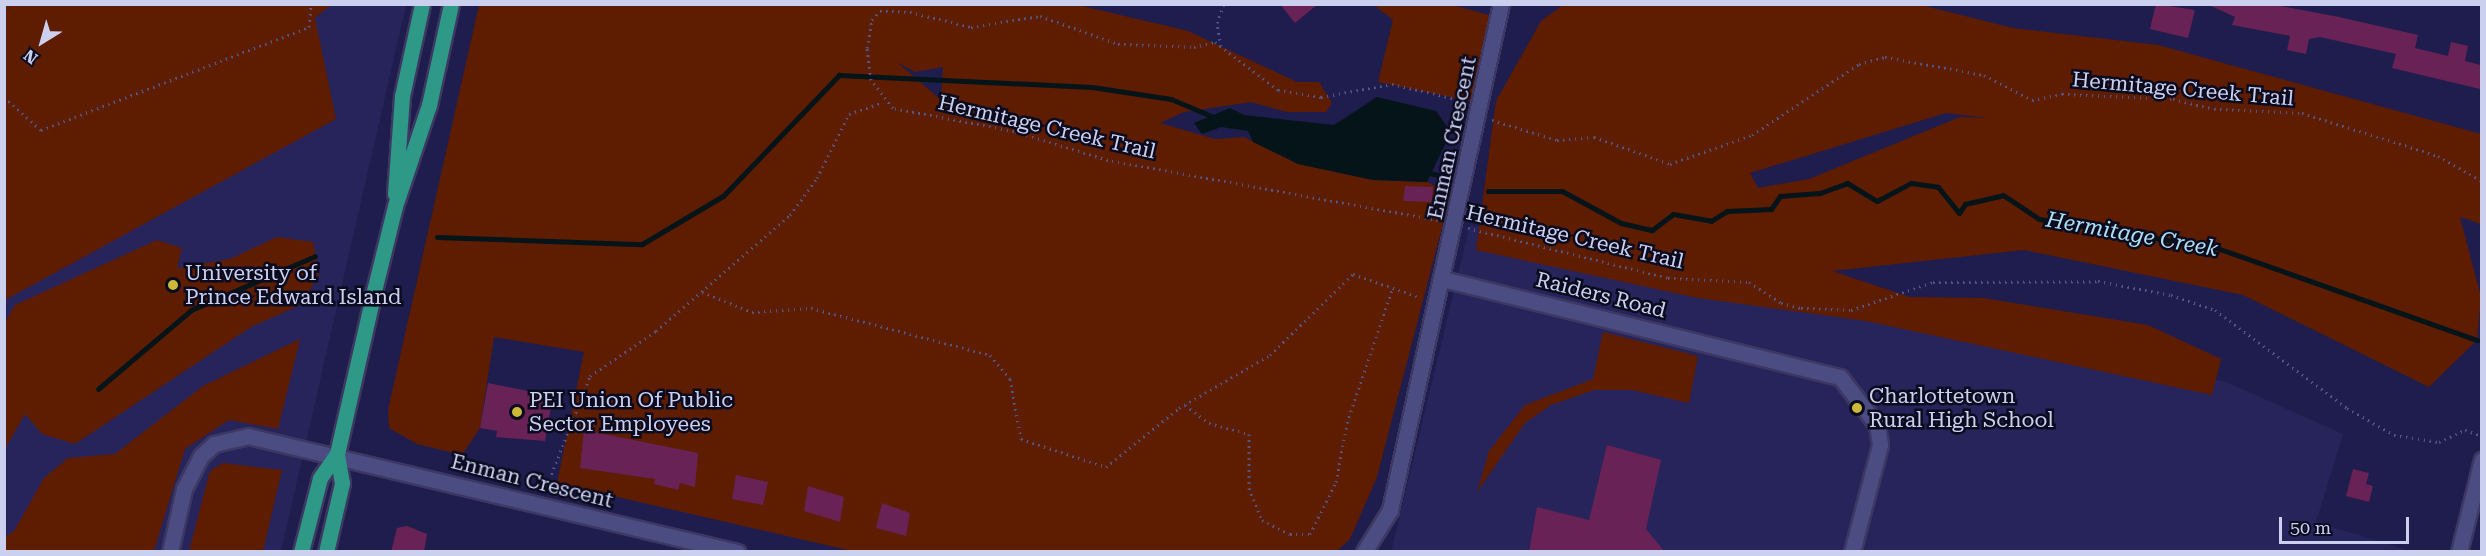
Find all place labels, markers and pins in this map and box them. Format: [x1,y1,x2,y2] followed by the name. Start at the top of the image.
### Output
[185,260,401,310] place label: University of Prince Edward Island
[166,278,180,292] marker: University of Prince Edward Island
[1869,383,2054,433] place label: Charlottetown Rural High School
[529,387,733,437] place label: PEI Union Of Public Sector Employees
[1850,401,1864,415] marker: Charlottetown Rural High School
[510,405,524,419] marker: PEI Union Of Public Sector Employees

